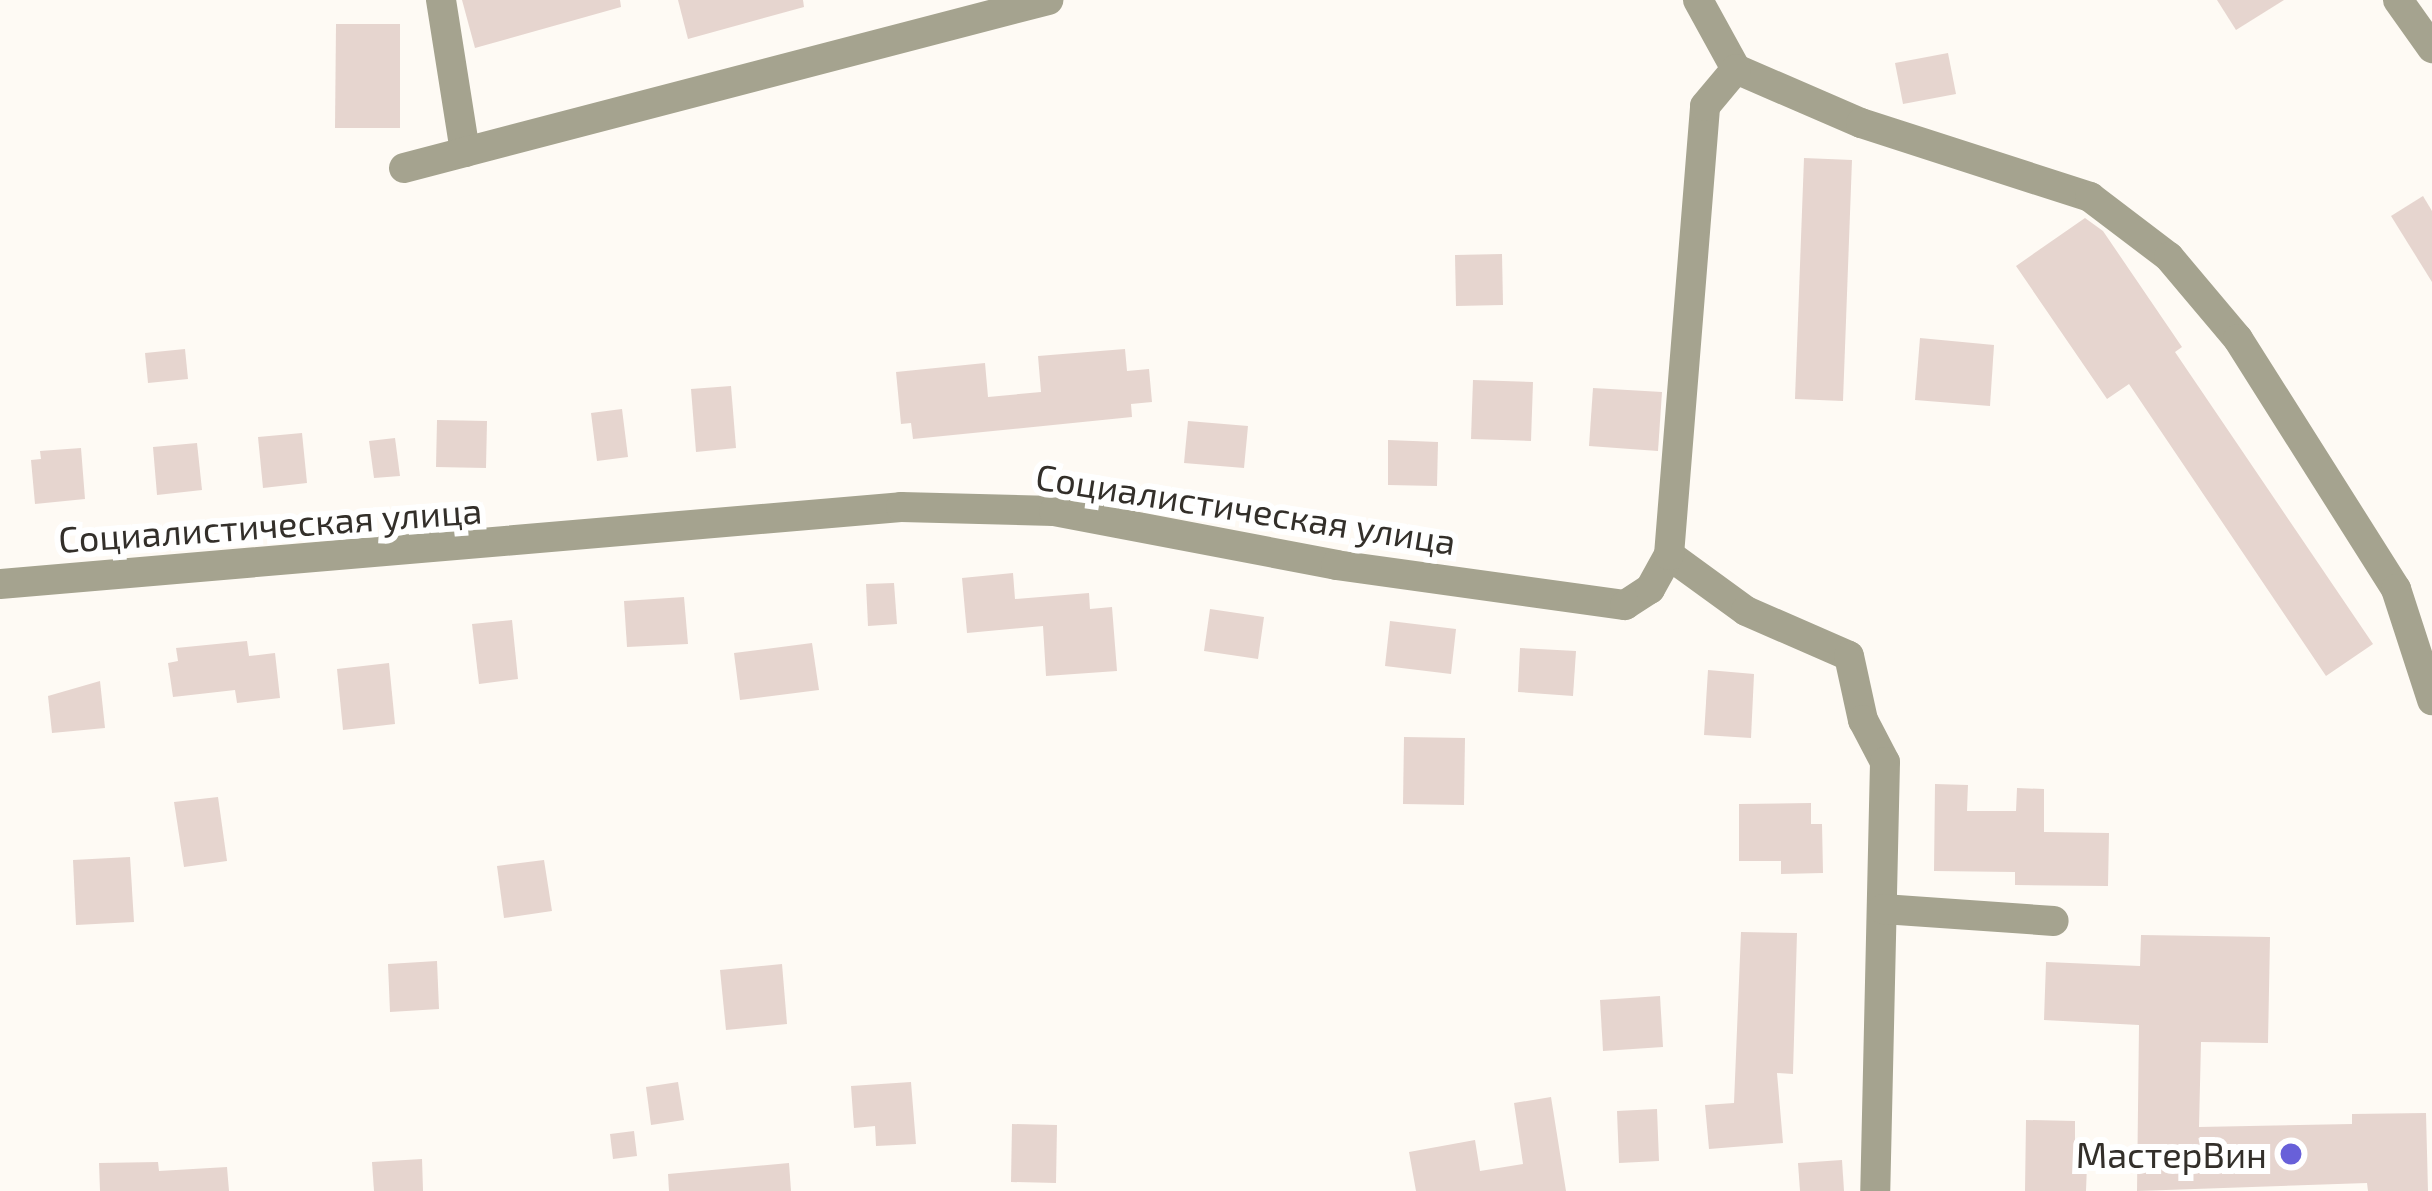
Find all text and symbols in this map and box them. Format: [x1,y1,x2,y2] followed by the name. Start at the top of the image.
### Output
[1033,453,1459,563] street label: Социалистическая улица
[57,488,483,560] street label: Социалистическая улица
[2076,1132,2267,1176] place label: МастерВин
[2278,1141,2304,1167] marker: МастерВин

